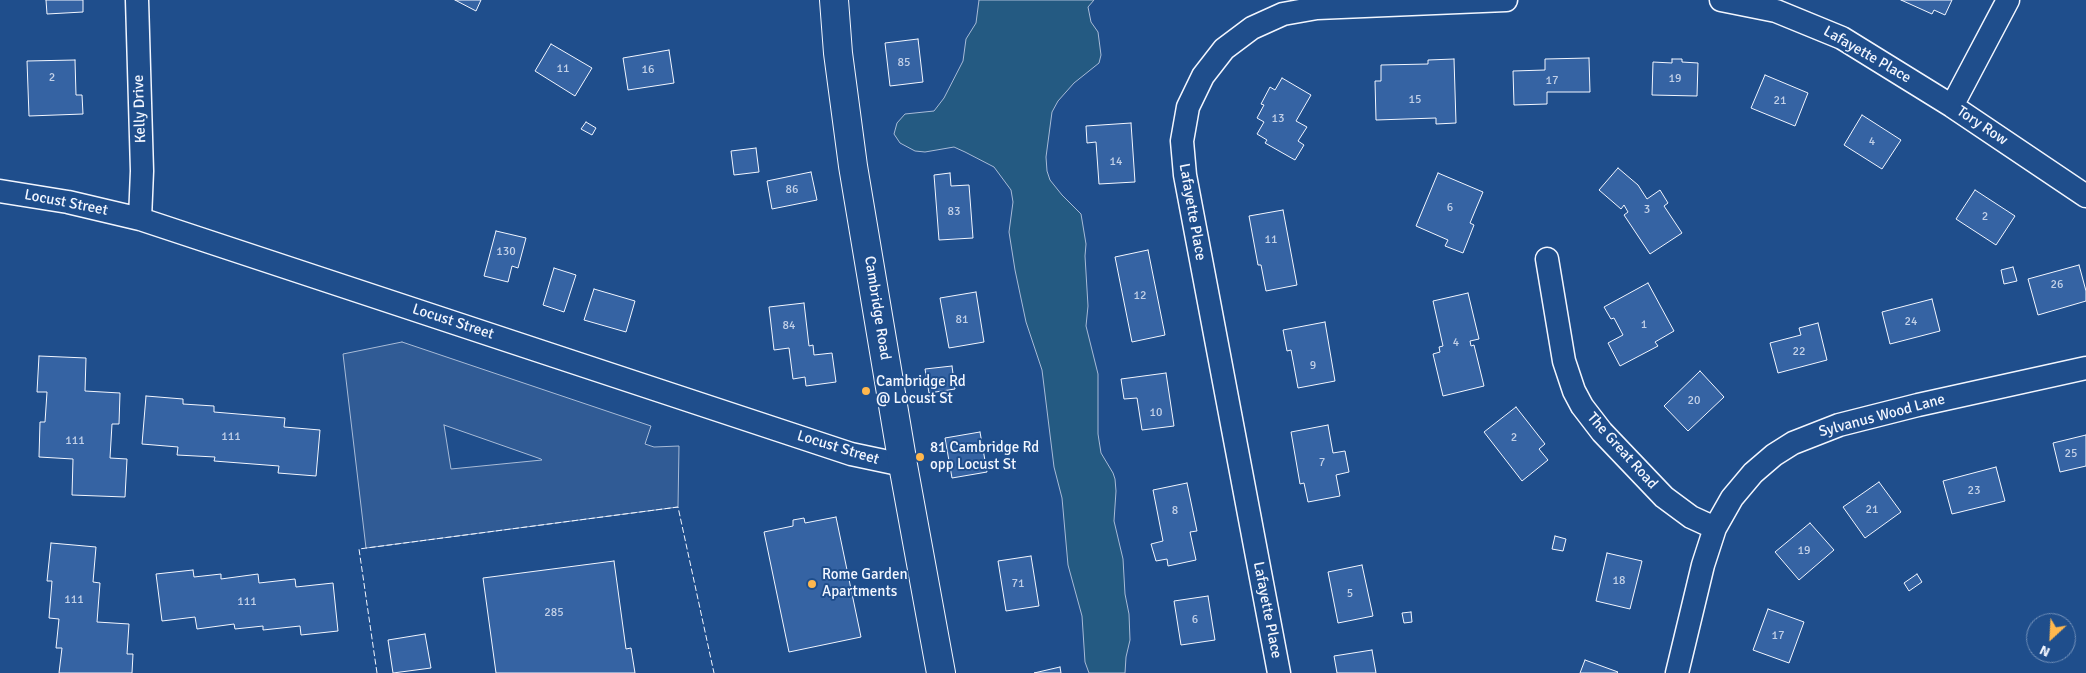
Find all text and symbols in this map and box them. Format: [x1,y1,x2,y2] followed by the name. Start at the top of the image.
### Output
[1820,23,1914,87] street label: Lafayette Place
[898,56,910,70] house number: 85
[557,62,569,76] house number: 11
[642,63,654,77] house number: 16
[49,71,55,85] house number: 2
[1669,72,1681,86] house number: 19
[130,74,150,144] street label: Kelly Drive
[1546,74,1558,88] house number: 17
[1409,93,1421,107] house number: 15
[1774,94,1786,108] house number: 21
[1953,102,2011,150] street label: Tory Row
[1272,112,1284,126] house number: 13
[1869,135,1875,149] house number: 4
[1110,155,1122,169] house number: 14
[1175,162,1209,262] street label: Lafayette Place
[786,183,798,197] house number: 86
[23,186,109,220] street label: Locust Street
[1447,201,1453,215] house number: 6
[1644,203,1650,217] house number: 3
[948,205,960,219] house number: 83
[1982,210,1988,224] house number: 2
[1265,233,1277,247] house number: 11
[496,245,516,259] house number: 130
[860,255,894,361] street label: Cambridge Road
[2051,278,2063,292] house number: 26
[1134,289,1146,303] house number: 12
[410,300,496,344] street label: Locust Street
[956,313,968,327] house number: 81
[1905,315,1917,329] house number: 24
[1641,318,1647,332] house number: 1
[783,319,795,333] house number: 84
[1453,336,1459,350] house number: 4
[1793,345,1805,359] house number: 22
[1310,359,1316,373] house number: 9
[876,373,966,408] place label: Cambridge Rd @ Locust St
[860,385,872,397] marker: Cambridge Rd @ Locust St
[1817,390,1947,442] street label: Sylvanus Wood Lane
[1688,394,1700,408] house number: 20
[1150,406,1162,420] house number: 10
[1583,409,1661,493] street label: The Great Road
[795,427,881,469] street label: Locust Street
[221,430,241,444] house number: 111
[1511,431,1517,445] house number: 2
[65,434,85,448] house number: 111
[930,439,1039,474] place label: 81 Cambridge Rd opp Locust St
[2065,447,2077,461] house number: 25
[914,451,926,463] marker: 81 Cambridge Rd opp Locust St
[1319,456,1325,470] house number: 7
[1968,484,1980,498] house number: 23
[1866,503,1878,517] house number: 21
[1172,504,1178,518] house number: 8
[1798,544,1810,558] house number: 19
[1249,560,1285,660] street label: Lafayette Place
[822,566,908,601] place label: Rome Garden Apartments
[1613,574,1625,588] house number: 18
[1012,577,1024,591] house number: 71
[806,578,818,590] marker: Rome Garden Apartments
[1347,587,1353,601] house number: 5
[64,593,84,607] house number: 111
[237,595,257,609] house number: 111
[544,606,564,620] house number: 285
[1192,613,1198,627] house number: 6
[2026,613,2076,663] north arrow
[1772,629,1784,643] house number: 17
[2037,641,2053,661] text: N

